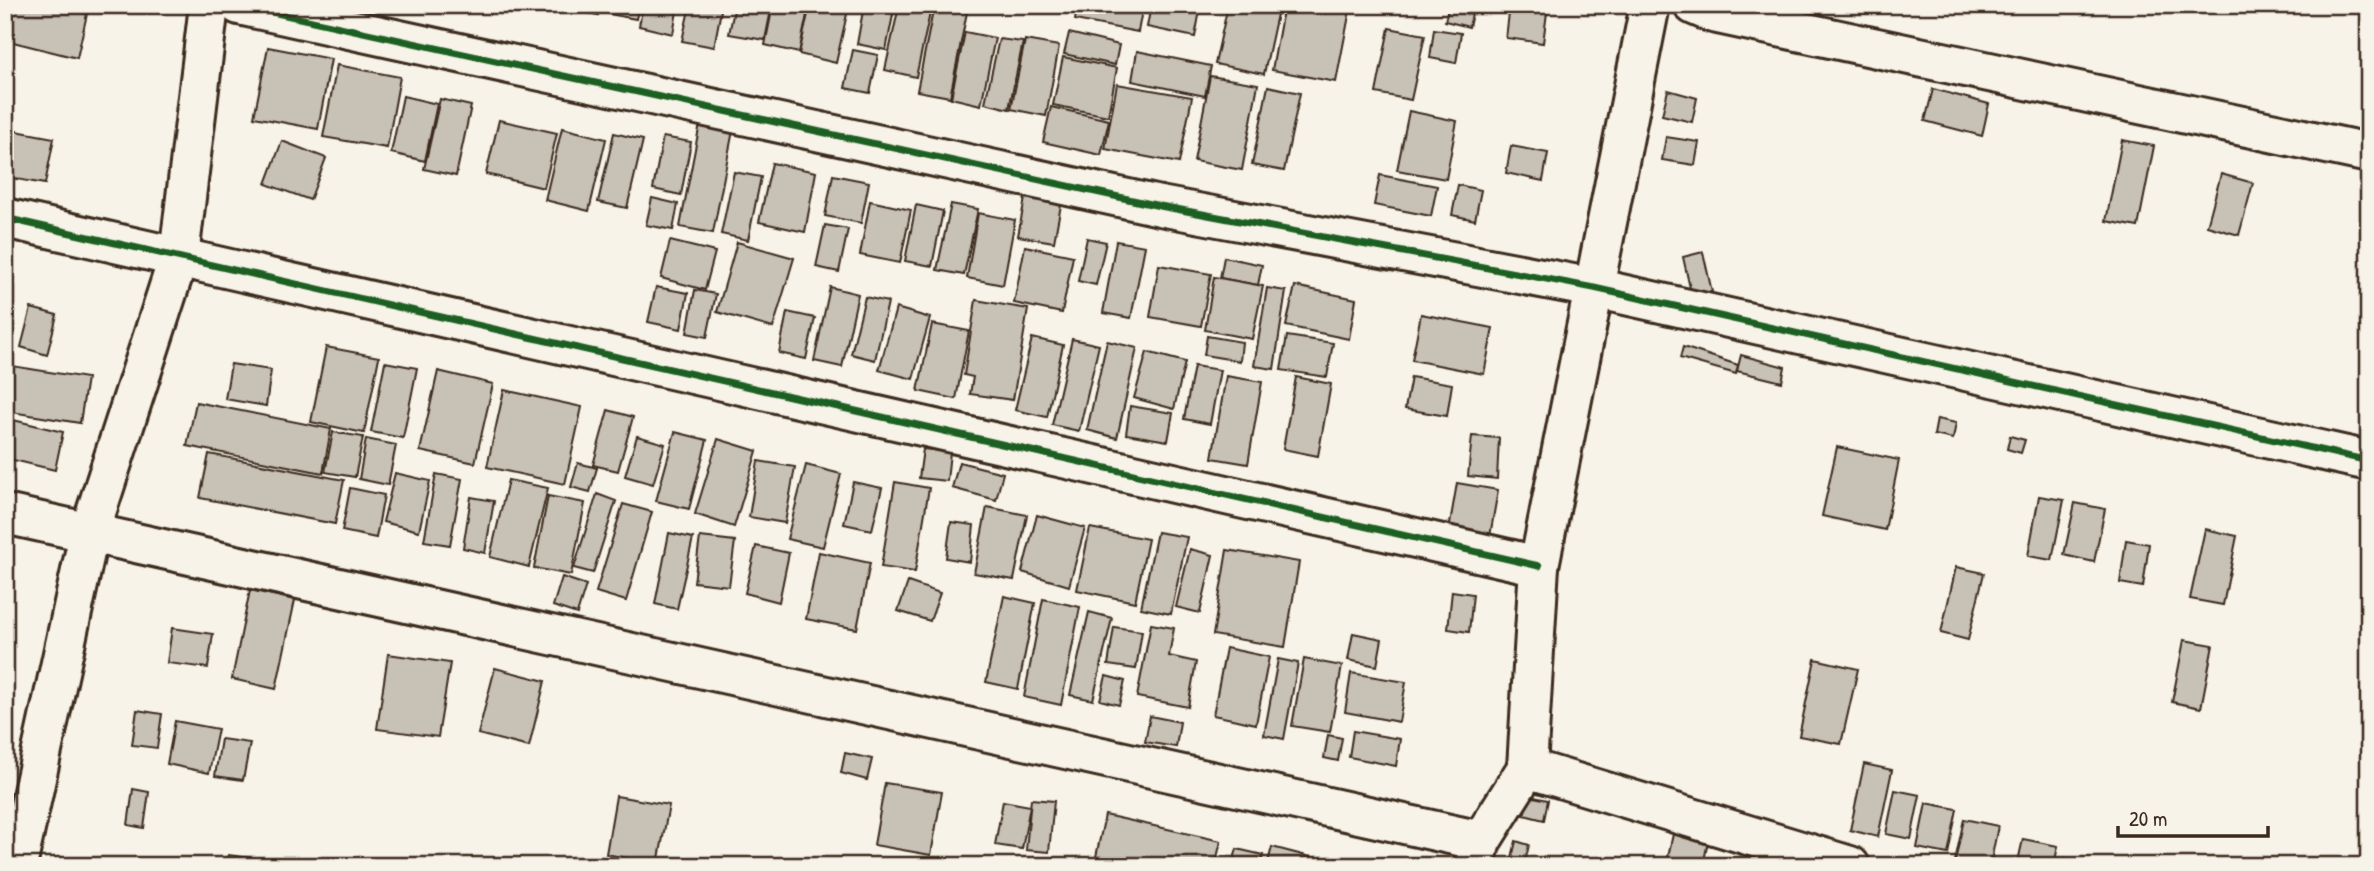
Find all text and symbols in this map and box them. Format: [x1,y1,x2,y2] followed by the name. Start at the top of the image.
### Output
[2118,794,2269,838] scale bar
[2129,804,2167,833] text: 20 m

